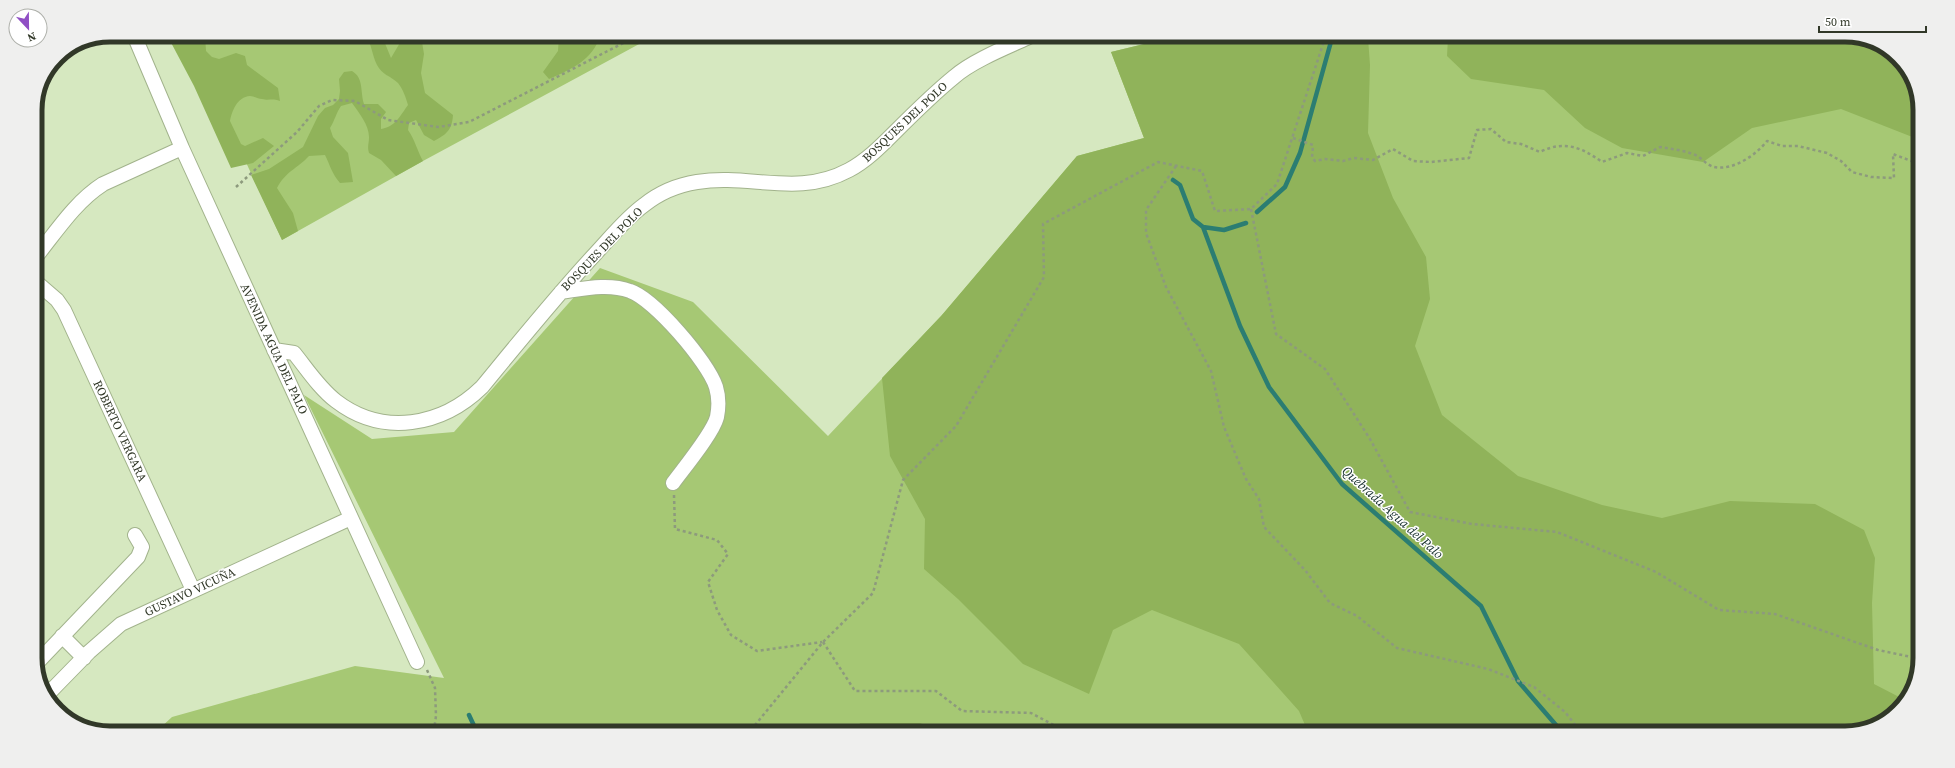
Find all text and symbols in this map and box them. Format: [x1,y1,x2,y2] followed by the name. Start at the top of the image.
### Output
[8,8,48,48] north arrow
[1819,8,1926,34] scale bar
[1825,14,1851,30] text: 50 m
[25,28,38,45] text: N
[859,78,951,166] street label: BOSQUES DEL POLO
[558,204,646,294] street label: BOSQUES DEL POLO
[237,281,311,417] street label: AVENIDA AGUA DEL PALO
[89,378,151,484] street label: ROBERTO VERGARA
[1339,462,1447,562] water label: Quebrada Agua del Palo
[142,564,238,620] street label: GUSTAVO VICUÑA

